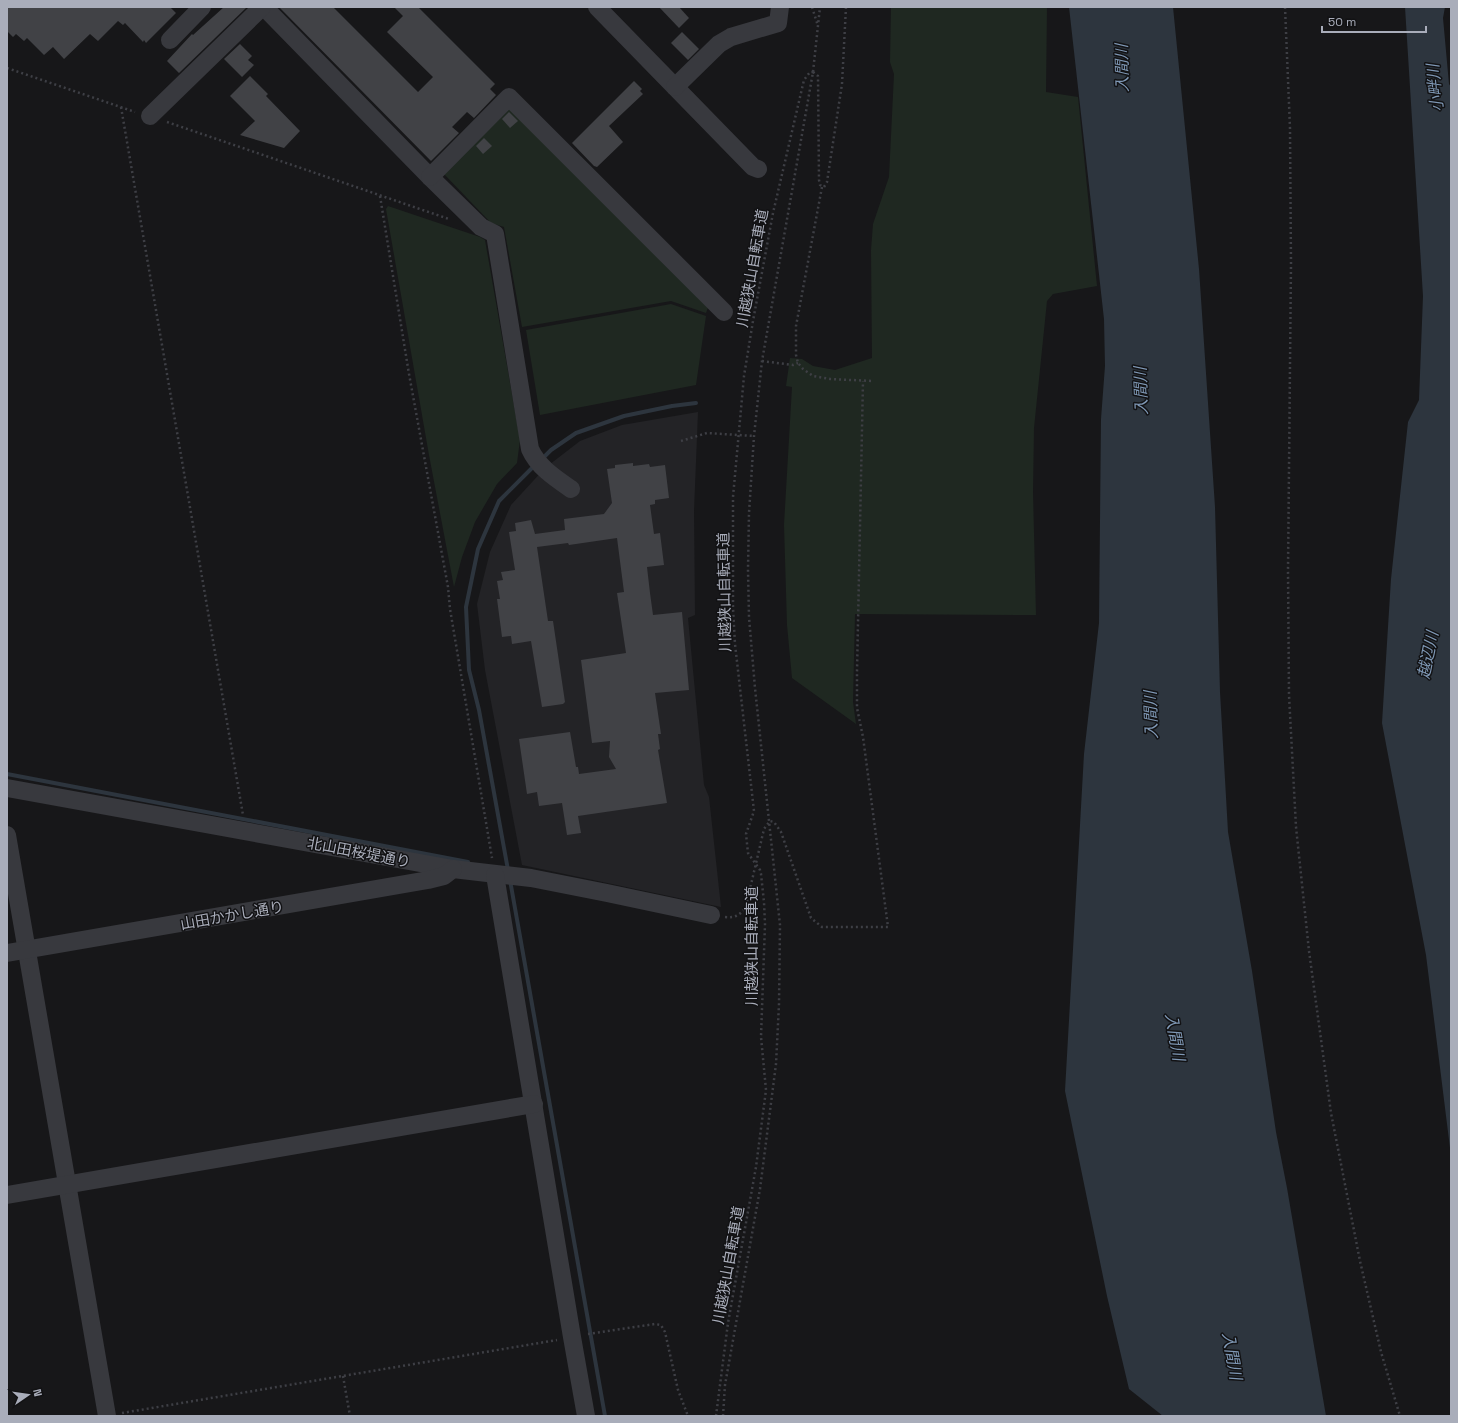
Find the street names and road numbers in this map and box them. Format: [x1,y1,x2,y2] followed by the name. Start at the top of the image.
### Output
[732,207,772,329] street label: 川越狭山自転車道
[713,532,735,652] street label: 川越狭山自転車道
[306,833,412,871] street label: 北山田桜堤通り
[742,886,761,1006] street label: 川越狭山自転車道
[179,897,285,933] street label: 山田かかし通り
[708,1204,748,1326] street label: 川越狭山自転車道

